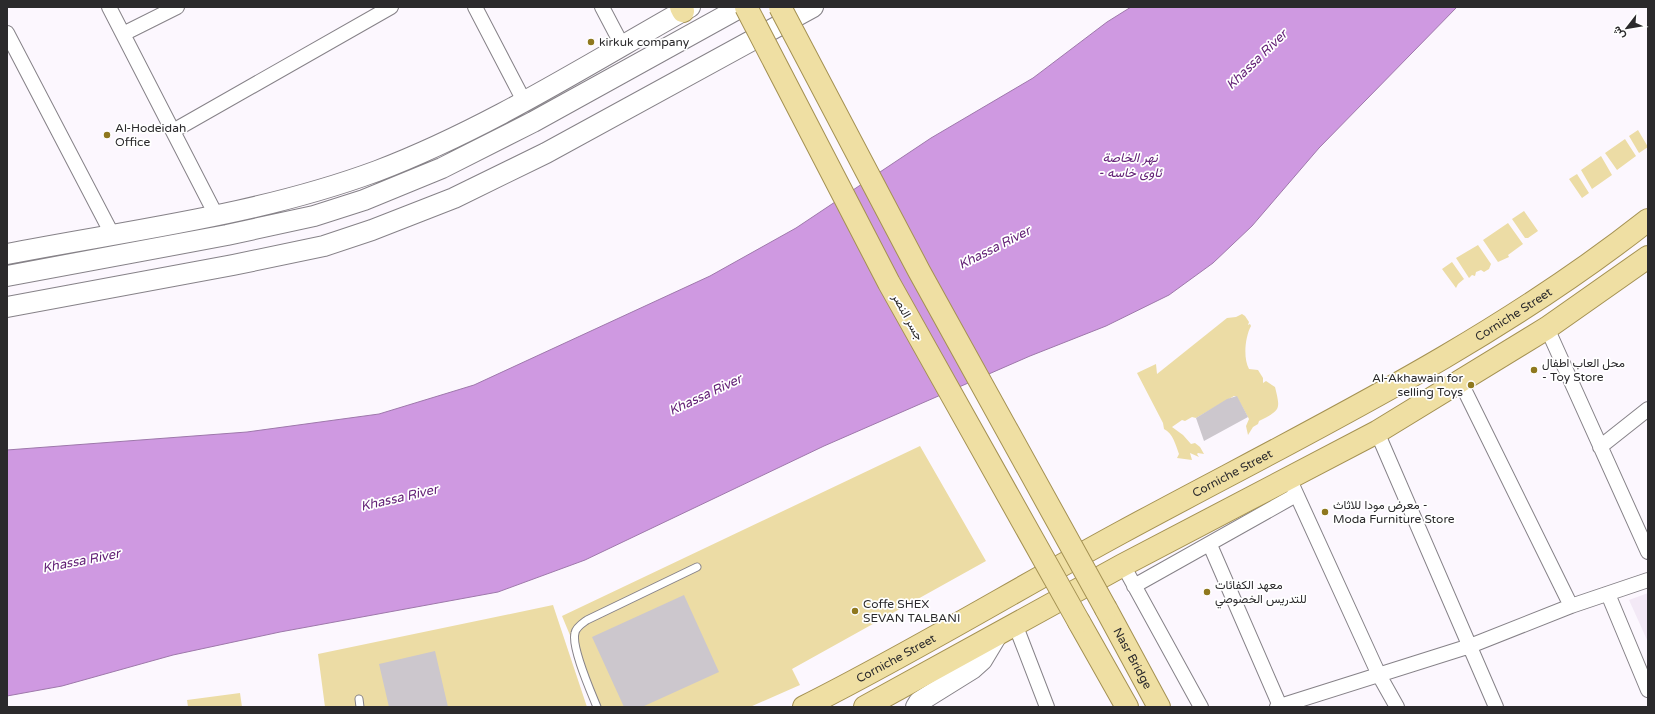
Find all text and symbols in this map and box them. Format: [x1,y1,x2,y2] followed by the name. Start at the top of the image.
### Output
[1607,8,1647,48] north arrow
[1610,24,1628,42] text: ش
[1223,25,1292,93] water label: Khassa River
[599,35,690,49] place label: kirkuk company
[586,37,596,47] marker: kirkuk company
[115,121,186,149] place label: Al-Hodeidah Office
[102,130,112,140] marker: Al-Hodeidah Office
[1098,150,1163,181] water label: نهر الخاصة - ئاوی خاسە
[956,222,1035,273] water label: Khassa River
[1472,285,1555,344] street label: Corniche Street
[888,290,927,343] street label: جسر النصر
[1542,356,1625,384] place label: محل العاب اطفال - Toy Store
[1529,365,1539,375] marker: محل العاب اطفال - Toy Store
[666,370,746,419] water label: Khassa River
[1372,371,1463,399] place label: Al-Akhawain for selling Toys
[1466,380,1476,390] marker: Al-Akhawain for selling Toys
[1190,446,1275,500] street label: Corniche Street
[359,481,441,515] water label: Khassa River
[1333,498,1455,526] place label: معرض مودا للاثاث - Moda Furniture Store
[1320,507,1330,517] marker: معرض مودا للاثاث - Moda Furniture Store
[41,545,123,576] water label: Khassa River
[1215,578,1307,609] place label: معهد الكفائات للتدريس الخصوصي
[1202,587,1212,597] marker: معهد الكفائات للتدريس الخصوصي
[863,597,960,625] place label: Coffe SHEX SEVAN TALBANI
[850,606,860,616] marker: Coffe SHEX SEVAN TALBANI
[1110,625,1155,692] street label: Nasr Bridge
[854,631,938,686] street label: Corniche Street

